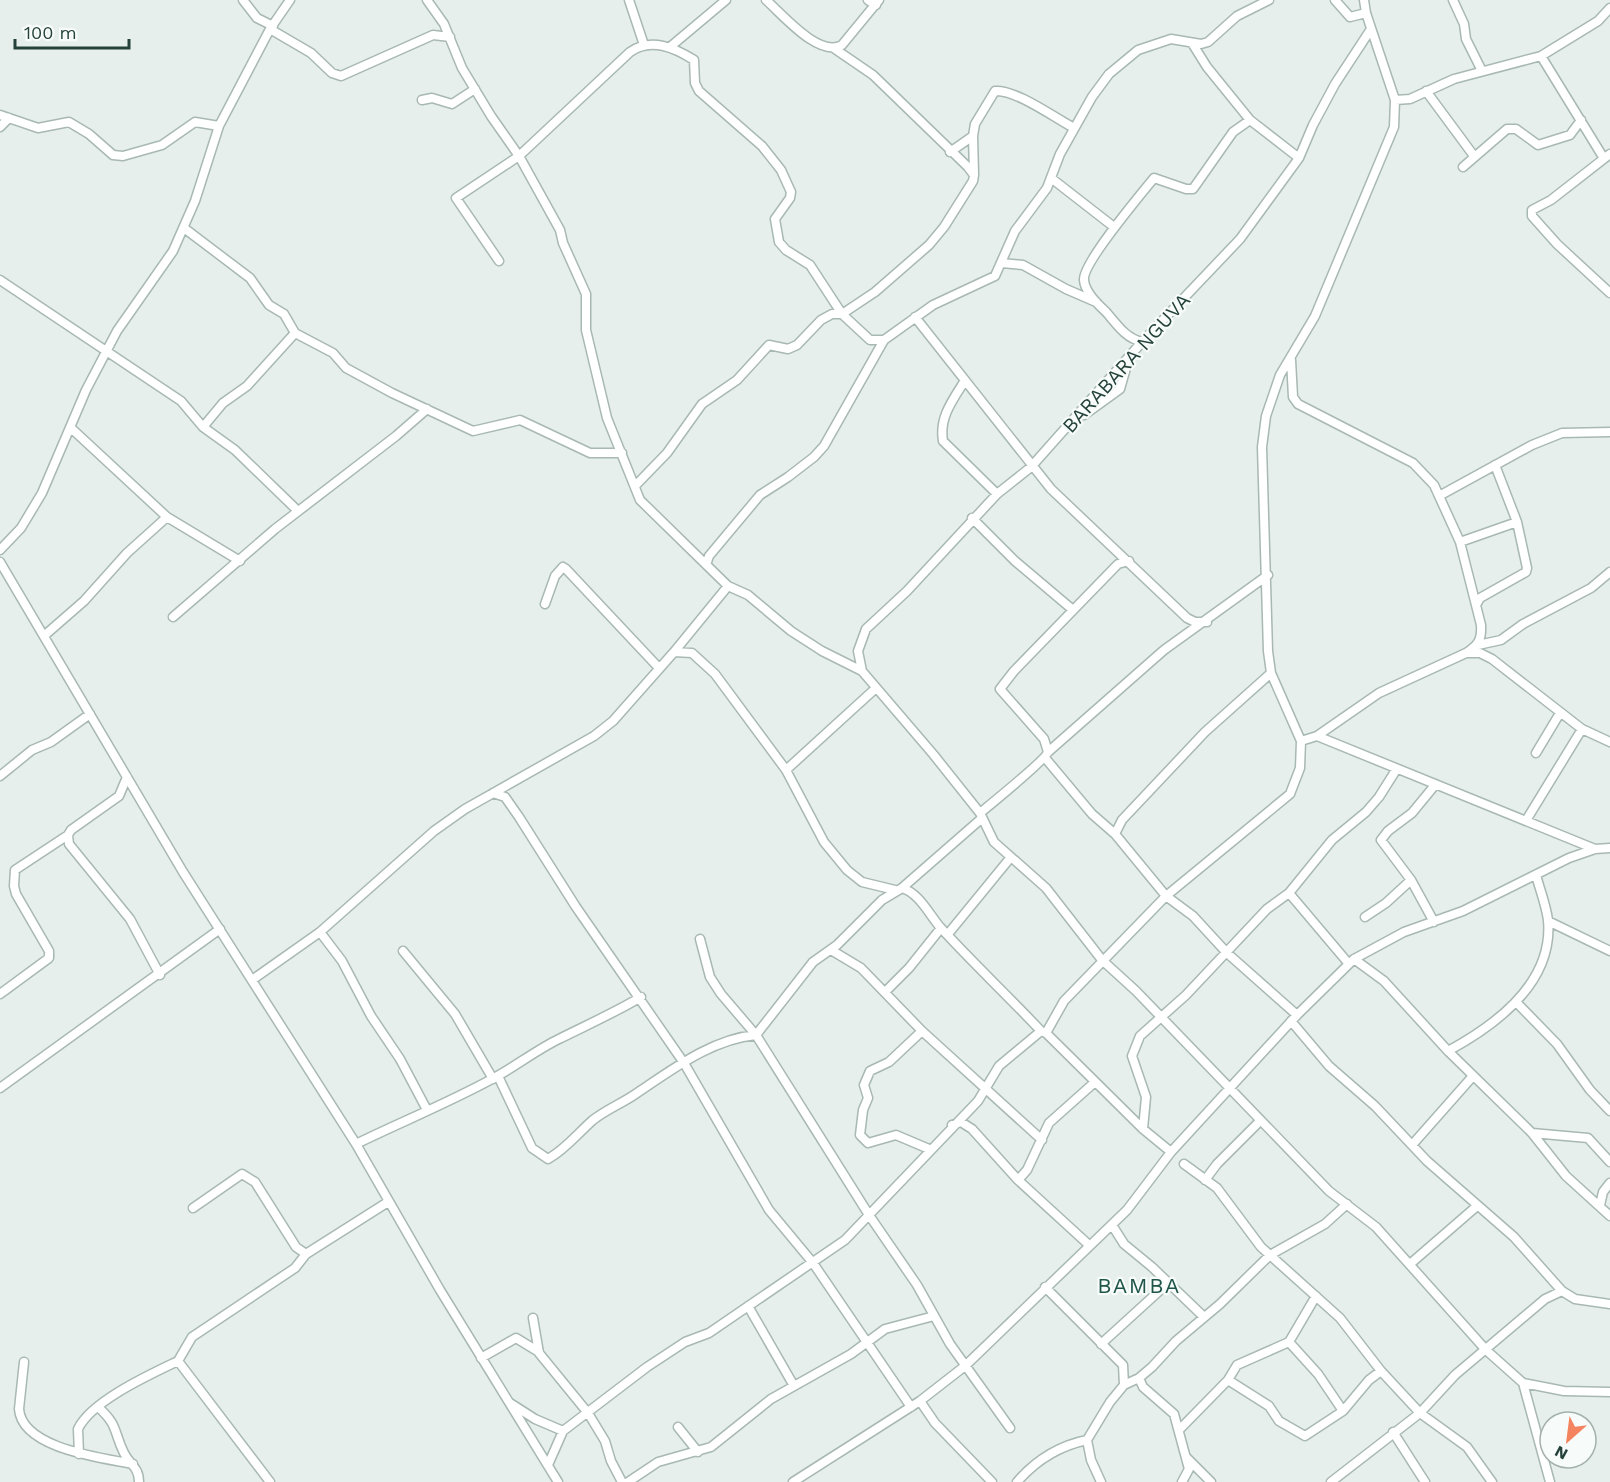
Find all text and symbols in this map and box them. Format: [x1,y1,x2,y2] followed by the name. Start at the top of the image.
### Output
[15,12,129,50] scale bar
[24,22,77,43] text: 100 m
[1057,288,1195,438] street label: BARABARA NGUVA
[1097,1273,1181,1298] district label: BAMBA
[1538,1410,1598,1470] north arrow
[1551,1442,1571,1464] text: N

